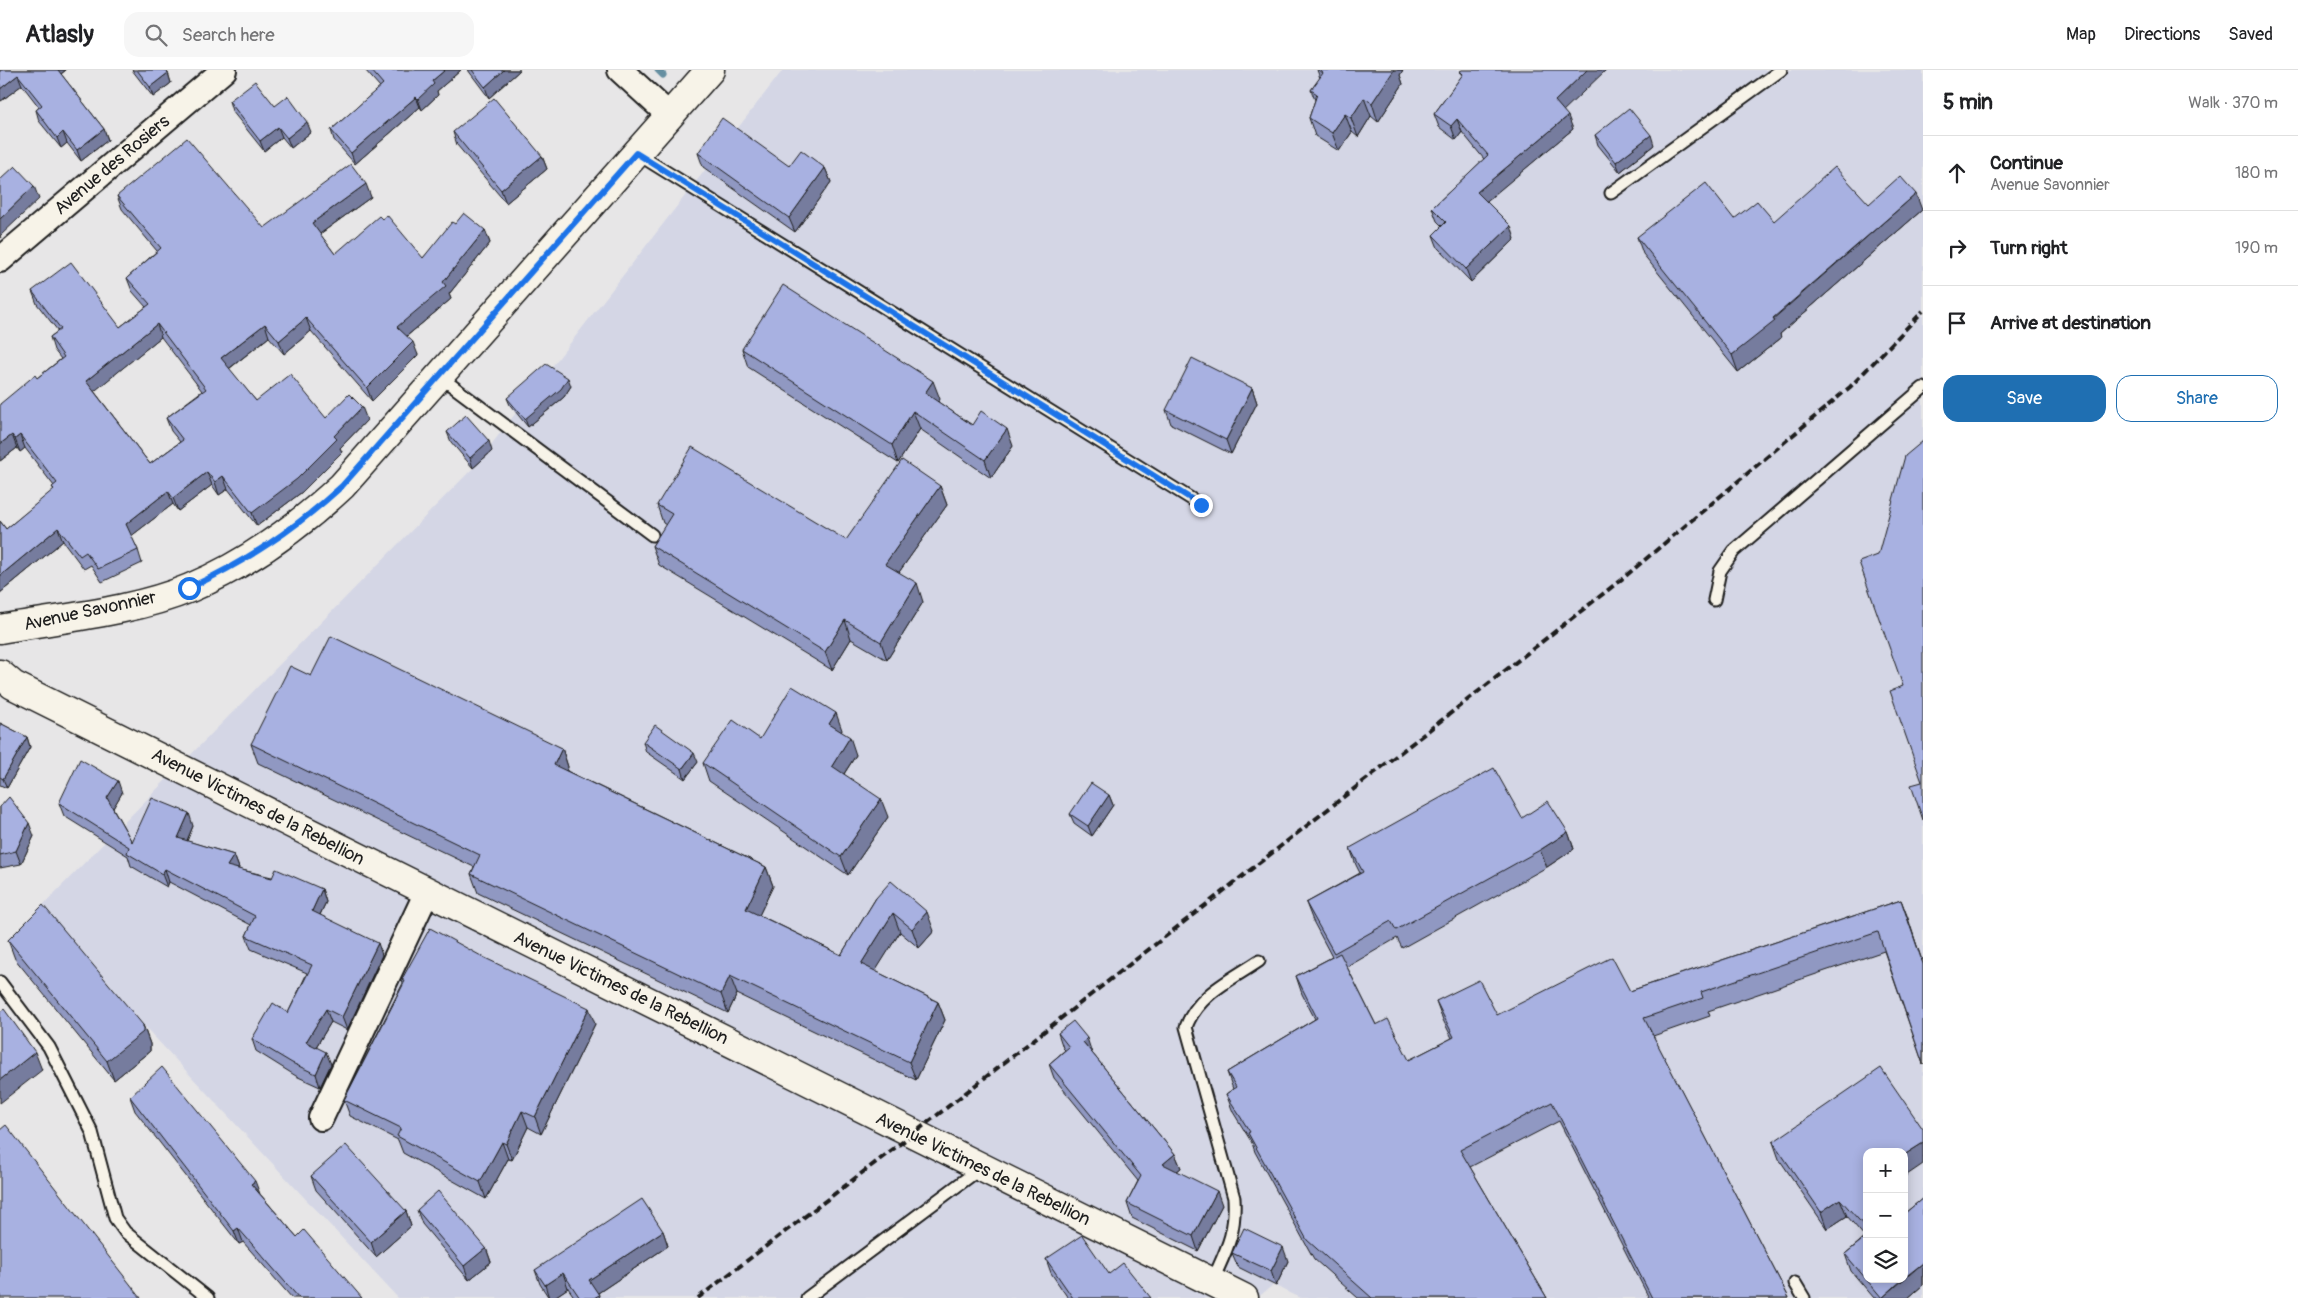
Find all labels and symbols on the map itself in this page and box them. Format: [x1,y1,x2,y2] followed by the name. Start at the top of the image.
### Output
[50,110,174,220] street label: Avenue des Rosiers
[1190,494,1213,517] route end
[178,577,201,600] route start
[22,586,159,636] street label: Avenue Savonnier
[148,743,368,871] street label: Avenue Victimes de la Rebellion
[510,926,732,1050] street label: Avenue Victimes de la Rebellion
[872,1107,1094,1231] street label: Avenue Victimes de la Rebellion

